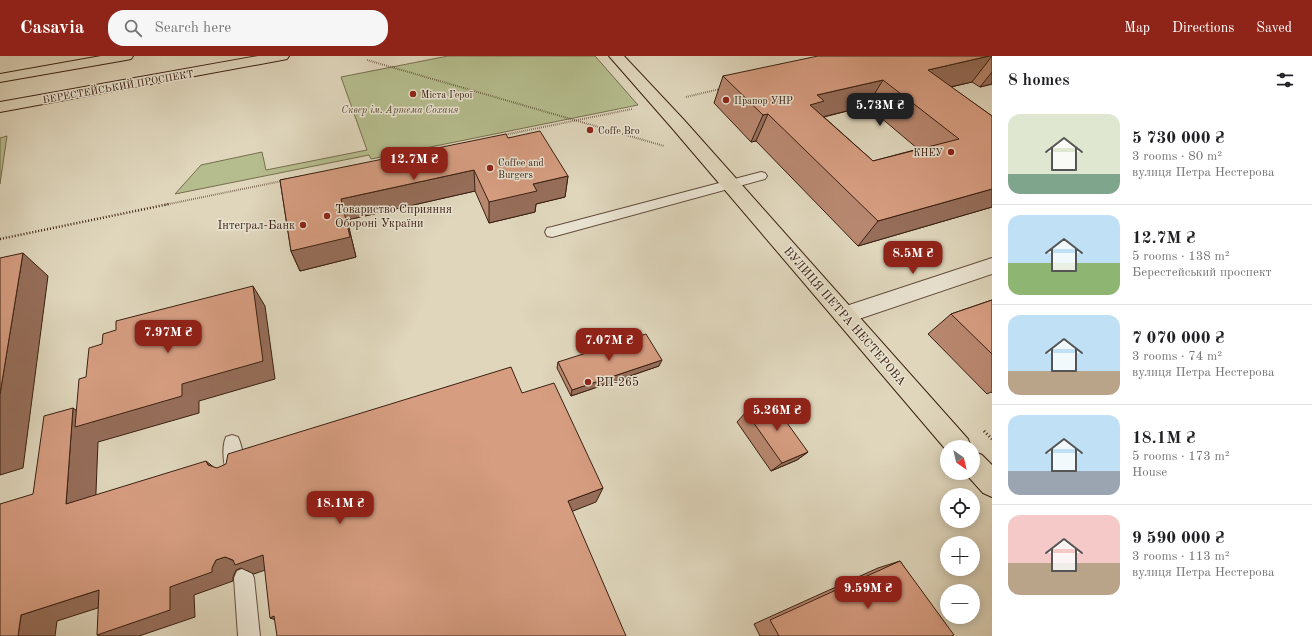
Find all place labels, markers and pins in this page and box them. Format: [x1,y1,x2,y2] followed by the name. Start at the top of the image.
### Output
[408,89,418,99] marker: Міста Герої
[421,90,472,100] place label: Міста Герої
[843,93,917,127] pin: 5.73M ₴
[721,95,731,105] marker: Прапор УНР
[734,96,793,106] place label: Прапор УНР
[585,125,595,135] marker: Coffe Bro
[598,126,640,136] place label: Coffe Bro
[377,147,451,181] pin: 12.7M ₴
[946,147,956,157] marker: КНЕУ
[913,148,943,158] place label: КНЕУ
[498,158,544,180] place label: Coffee and Burgers
[485,163,495,173] marker: Coffee and Burgers
[335,204,452,230] place label: Товариство Сприяння Обороні України
[322,211,332,221] marker: Товариство Сприяння Обороні України
[218,220,295,232] place label: Інтеграл-Банк
[298,220,308,230] marker: Інтеграл-Банк
[880,241,946,275] pin: 8.5M ₴
[131,320,205,354] pin: 7.97M ₴
[572,328,646,362] pin: 7.07M ₴
[596,376,639,389] place label: РП-265
[583,377,593,387] marker: РП-265
[740,398,814,432] pin: 5.26M ₴
[303,491,377,525] pin: 18.1M ₴
[831,576,905,610] pin: 9.59M ₴

